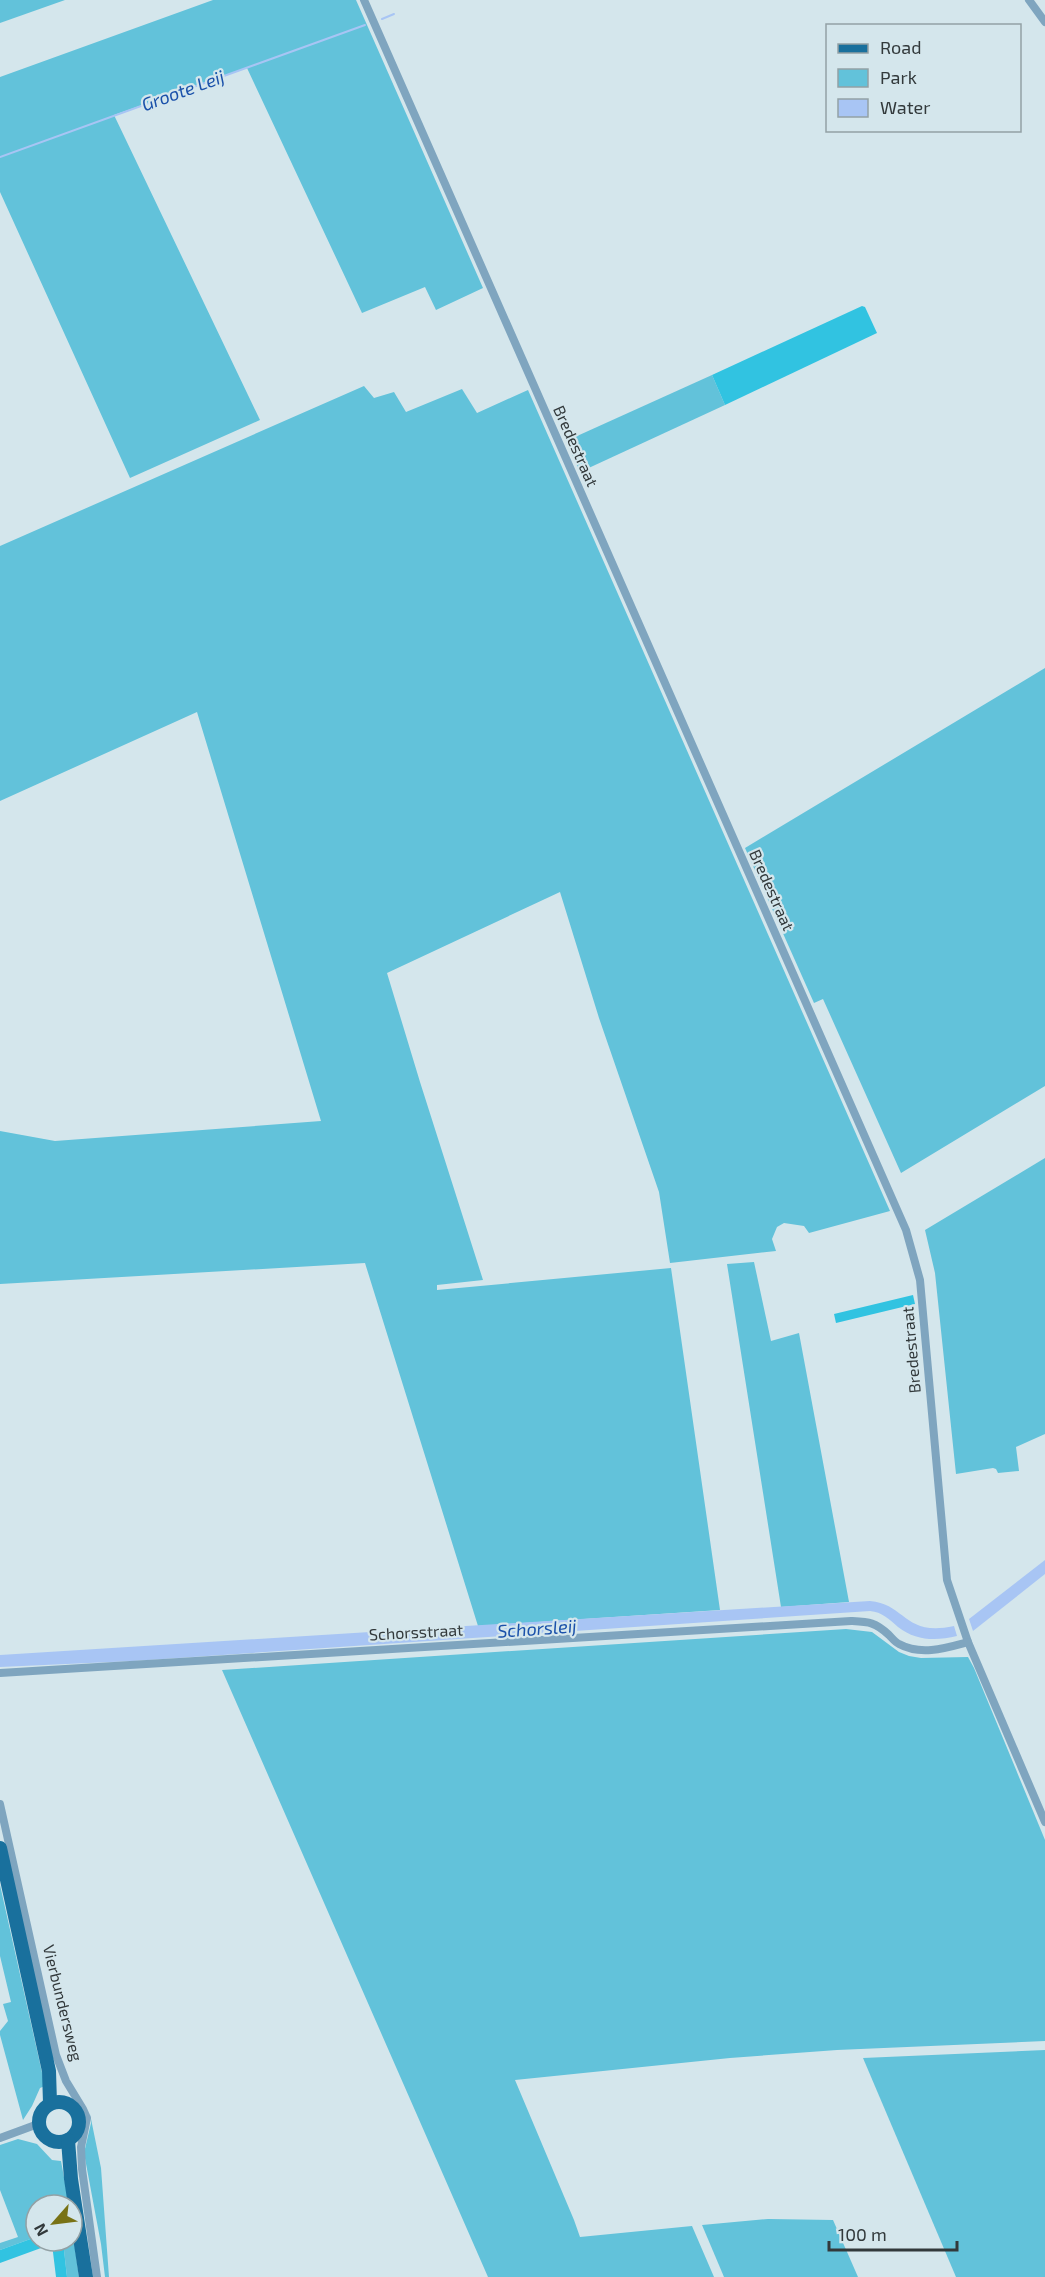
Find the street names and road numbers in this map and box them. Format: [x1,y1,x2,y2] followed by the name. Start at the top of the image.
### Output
[550,402,603,489] street label: Bredestraat
[746,846,799,933] street label: Bredestraat
[897,1306,924,1394] street label: Bredestraat
[369,1620,463,1643] street label: Schorsstraat
[40,1943,87,2063] street label: Vierbundersweg

